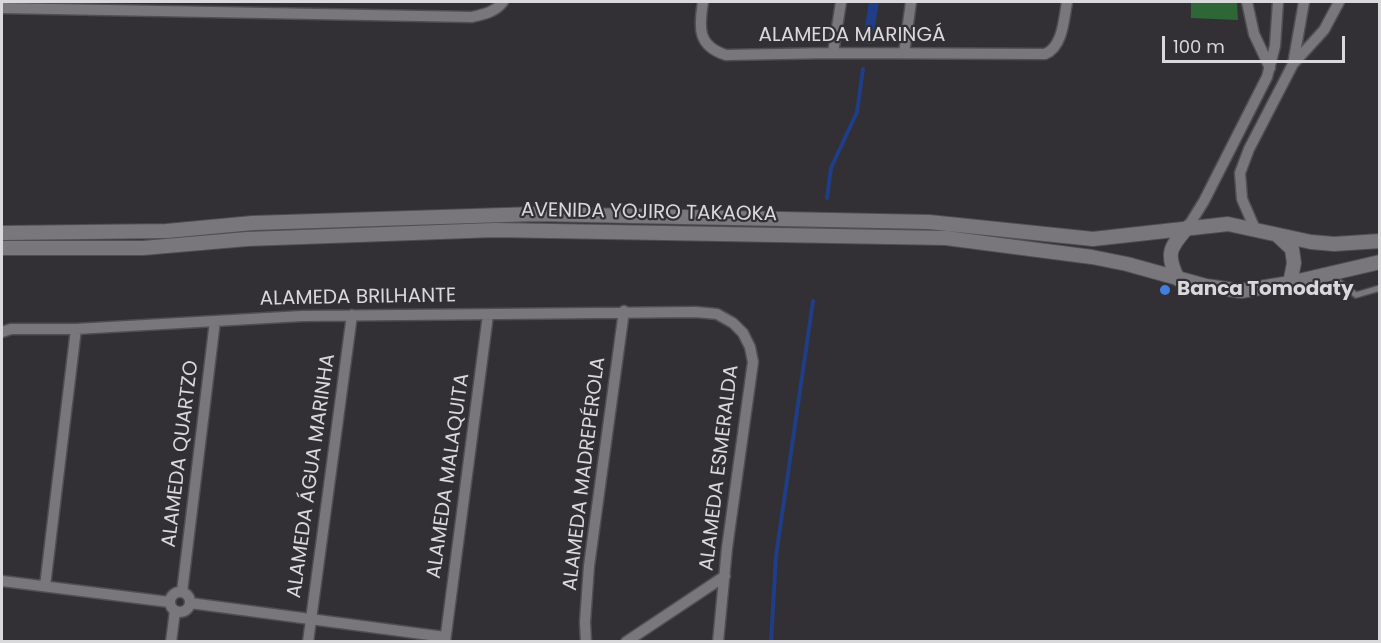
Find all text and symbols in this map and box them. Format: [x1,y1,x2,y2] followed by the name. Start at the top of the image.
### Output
[759,24,945,48] street label: ALAMEDA MARINGÁ
[1165,24,1348,62] scale bar
[1173,34,1225,59] text: 100 m
[521,199,777,227] street label: AVENIDA YOJIRO TAKAOKA
[1177,278,1354,302] place label: Banca Tomodaty
[1158,283,1172,297] marker: Banca Tomodaty
[260,284,456,312] street label: ALAMEDA BRILHANTE
[283,352,341,600] street label: ALAMEDA ÁGUA MARINHA
[559,356,611,592] street label: ALAMEDA MADREPÉROLA
[158,359,204,549] street label: ALAMEDA QUARTZO
[695,364,745,572] street label: ALAMEDA ESMERALDA
[423,372,475,580] street label: ALAMEDA MALAQUITA

